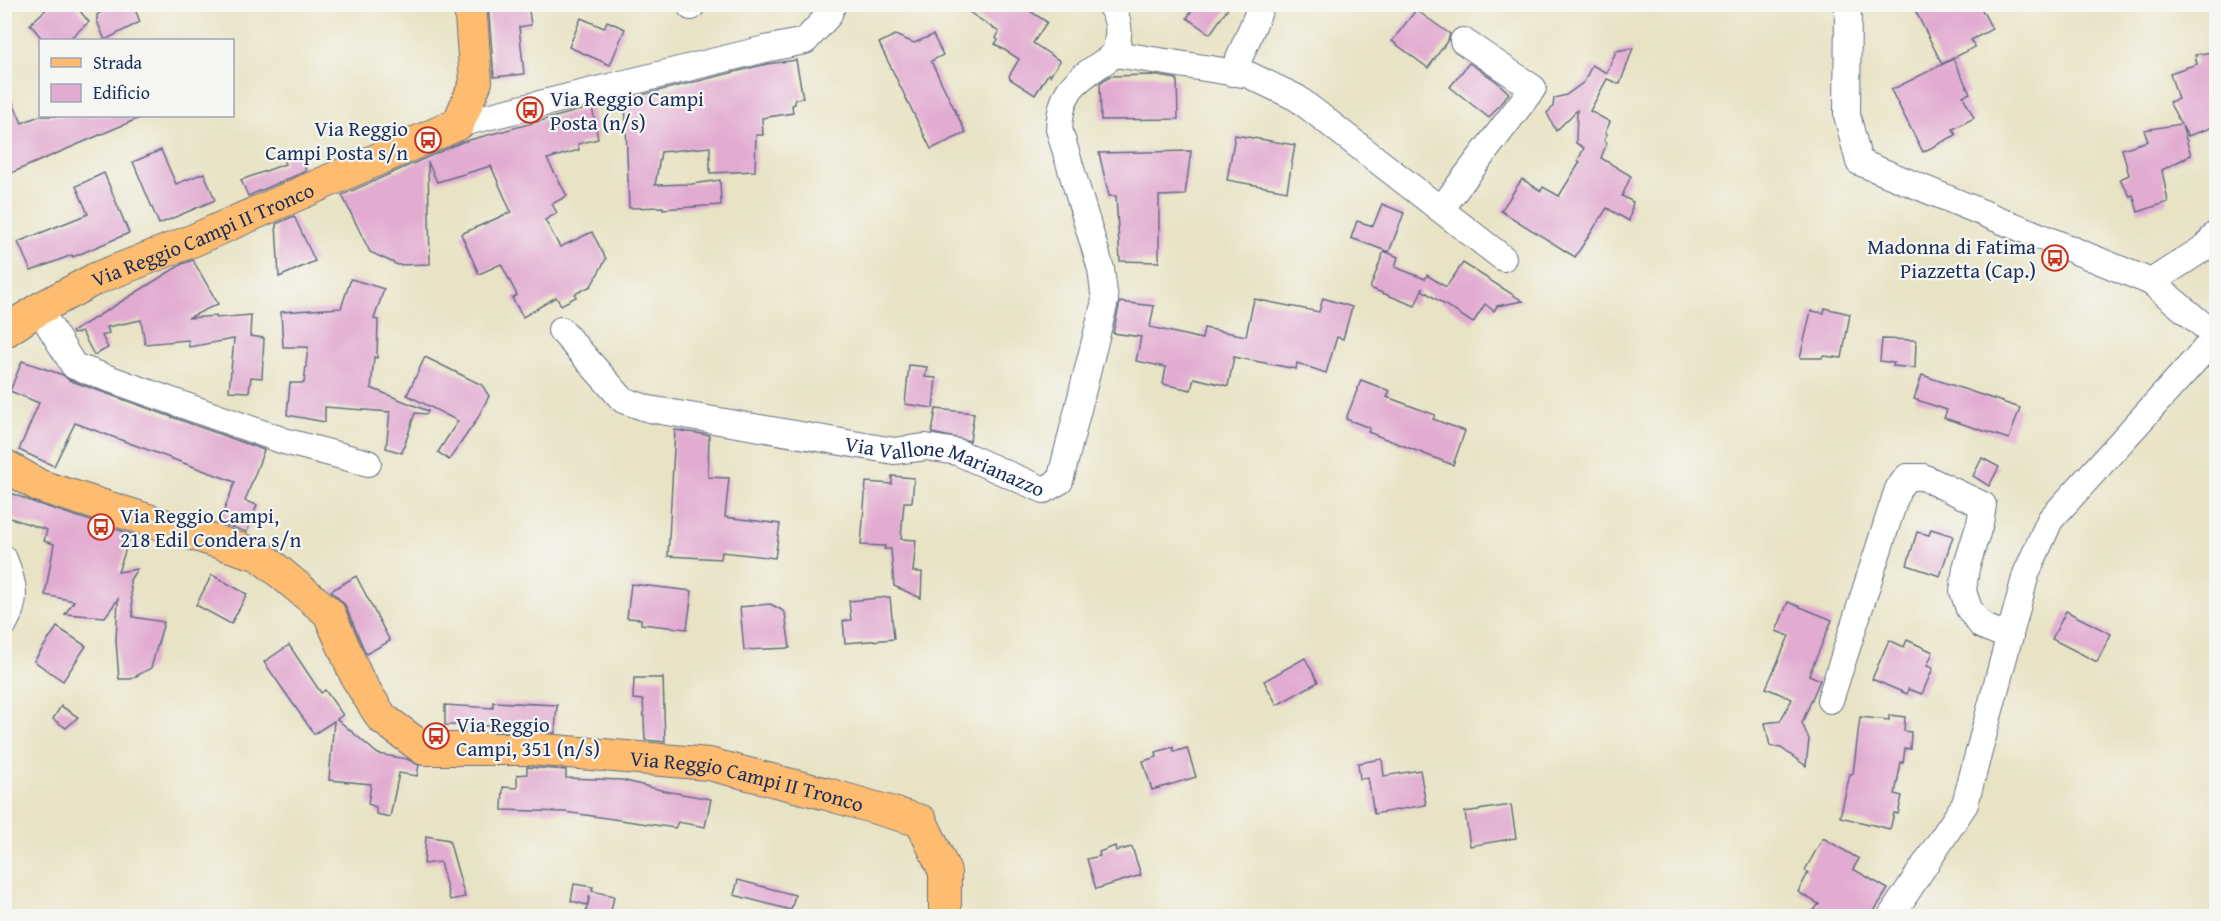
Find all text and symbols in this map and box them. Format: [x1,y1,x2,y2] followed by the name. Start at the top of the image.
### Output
[39,39,234,117] legend
[93,49,143,76] text: Strada
[93,79,150,106] text: Edificio
[550,83,704,138] place label: Via Reggio Campi Posta (n/s)
[515,95,545,125] bus stop icon: Via Reggio Campi Posta (n/s)
[265,113,408,168] place label: Via Reggio Campi Posta s/n
[413,125,443,155] bus stop icon: Via Reggio Campi Posta s/n
[87,174,319,294] street label: Via Reggio Campi II Tronco
[1867,231,2036,286] place label: Madonna di Fatima Piazzetta (Cap.)
[2040,243,2070,273] bus stop icon: Madonna di Fatima Piazzetta (Cap.)
[843,427,1050,504] street label: Via Vallone Marianazzo
[120,500,301,555] place label: Via Reggio Campi, 218 Edil Condera s/n
[86,512,116,542] bus stop icon: Via Reggio Campi, 218 Edil Condera s/n
[456,709,600,764] place label: Via Reggio Campi, 351 (n/s)
[421,721,451,751] bus stop icon: Via Reggio Campi, 351 (n/s)
[629,742,868,819] street label: Via Reggio Campi II Tronco

